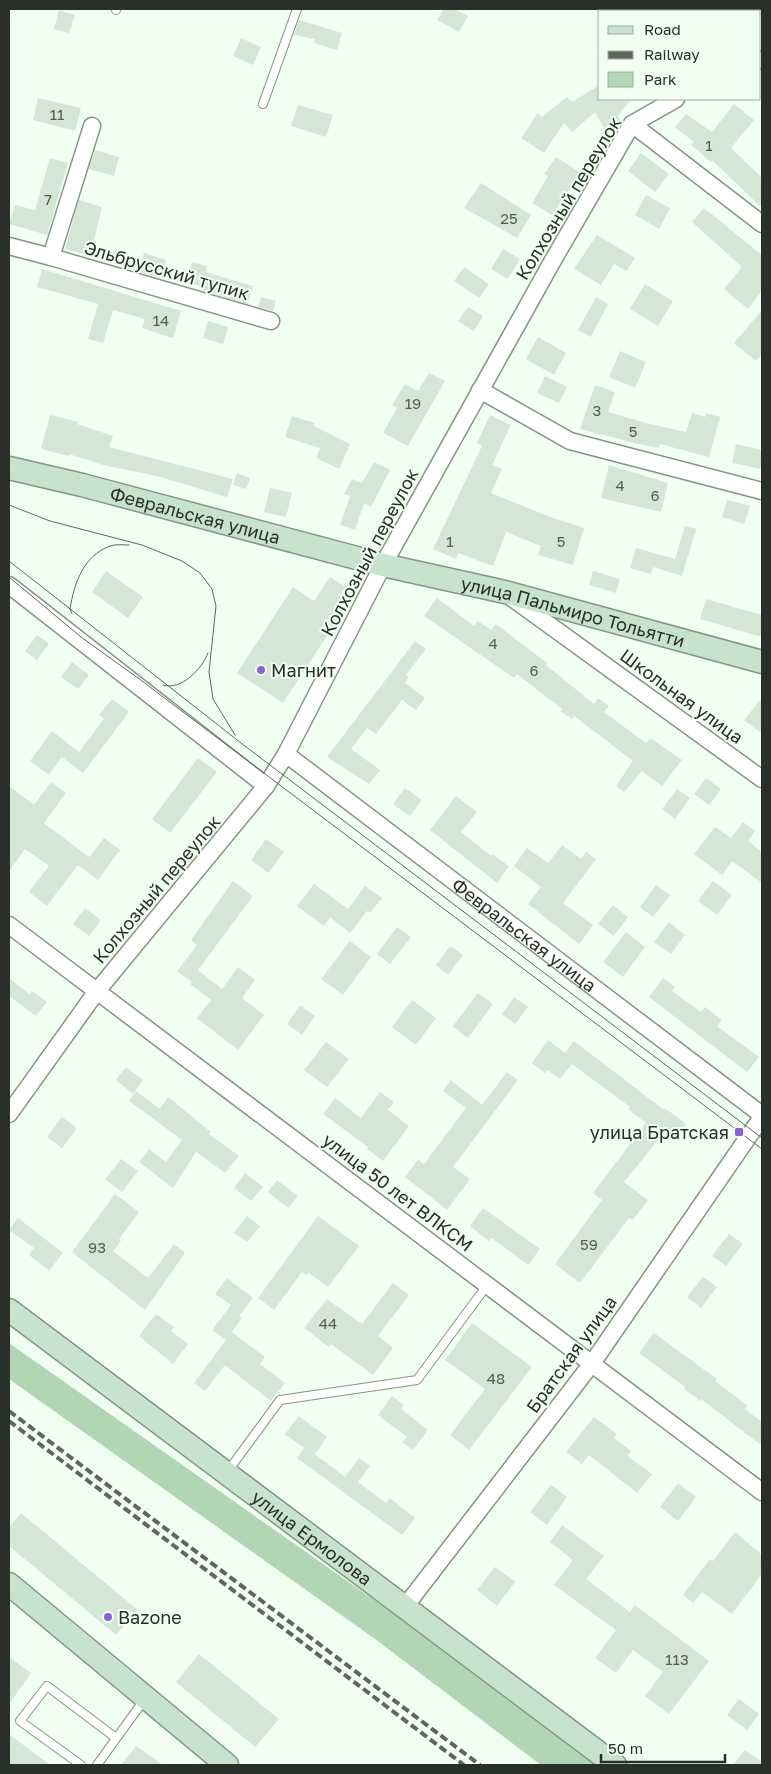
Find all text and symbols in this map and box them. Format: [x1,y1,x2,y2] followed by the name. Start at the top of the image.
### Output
[598,10,761,100] legend
[644,20,681,38] text: Road
[644,45,700,63] text: Railway
[644,70,677,88] text: Park
[50,105,64,123] house number: 11
[511,112,625,284] street label: Колхозный переулок
[705,136,713,154] house number: 1
[44,190,52,208] house number: 7
[500,209,518,227] house number: 25
[82,236,252,304] street label: Эльбрусский тупик
[153,311,169,329] house number: 14
[405,394,421,412] house number: 19
[593,401,601,419] house number: 3
[629,422,637,440] house number: 5
[315,464,423,640] street label: Колхозный переулок
[615,476,625,494] house number: 4
[108,482,283,548] street label: Февральская улица
[650,486,660,504] house number: 6
[446,532,454,550] house number: 1
[557,532,565,550] house number: 5
[459,572,687,652] street label: улица Пальмиро Тольятти
[488,634,498,652] house number: 4
[616,644,748,748] street label: Школьная улица
[271,659,336,681] place label: Магнит
[529,661,539,679] house number: 6
[255,664,267,676] marker: Магнит
[88,810,224,968] street label: Колхозный переулок
[448,873,601,996] street label: Февральская улица
[590,1121,729,1143] place label: улица Братская
[733,1126,745,1138] marker: улица Братская
[319,1128,477,1256] street label: улица 50 лет ВЛКСМ
[580,1235,598,1253] house number: 59
[88,1238,106,1256] house number: 93
[521,1291,621,1417] street label: Братская улица
[319,1314,337,1332] house number: 44
[487,1369,505,1387] house number: 48
[248,1485,377,1590] street label: улица Ермолова
[118,1606,182,1628] place label: Bazone
[102,1611,114,1623] marker: Bazone
[665,1650,689,1668] house number: 113
[601,1732,725,1764] scale bar
[608,1739,643,1757] text: 50 m

